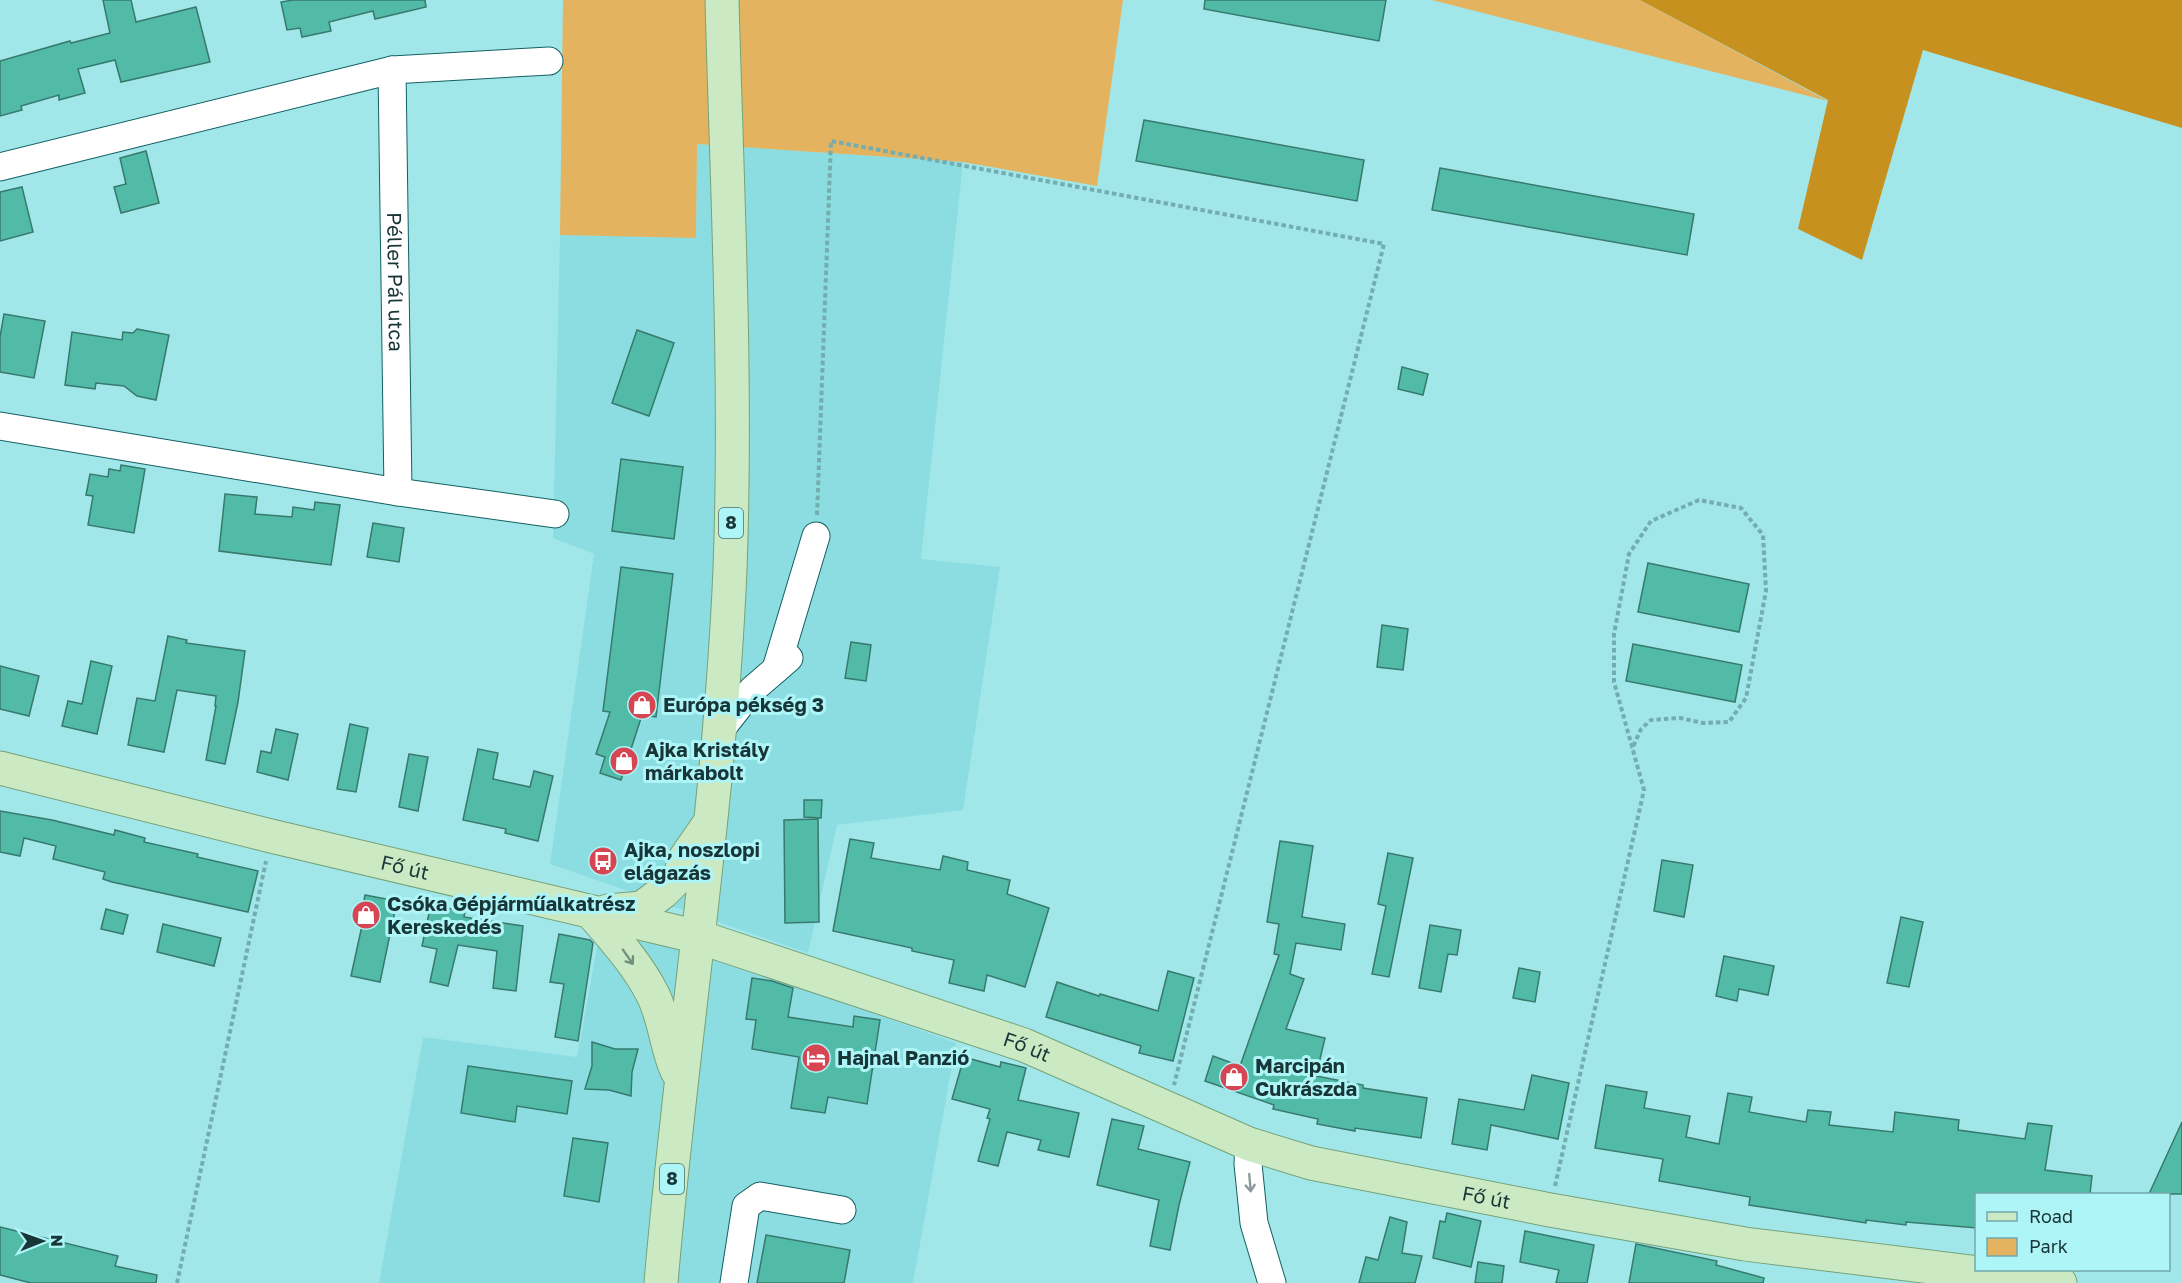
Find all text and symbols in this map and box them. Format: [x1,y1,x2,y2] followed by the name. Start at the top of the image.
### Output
[383,212,409,352] street label: Péller Pál utca
[719,508,743,538] road number: 8
[626,689,658,721] shop icon: Európa pékség 3
[663,692,824,716] place label: Európa pékség 3
[645,737,769,784] place label: Ajka Kristály márkabolt
[608,745,640,777] shop icon: Ajka Kristály márkabolt
[624,837,760,884] place label: Ajka, noszlopi elágazás
[587,845,619,877] bus stop icon: Ajka, noszlopi elágazás
[379,849,432,884] street label: Fő út
[387,891,635,938] place label: Csóka Gépjárműalkatrész Kereskedés
[350,899,382,931] shop icon: Csóka Gépjárműalkatrész Kereskedés
[622,949,634,965] one-way arrow
[1001,1026,1055,1066] street label: Fő út
[800,1042,832,1074] hotel icon: Hajnal Panzió
[837,1045,969,1069] place label: Hajnal Panzió
[1255,1053,1357,1100] place label: Marcipán Cukrászda
[1218,1061,1250,1093] shop icon: Marcipán Cukrászda
[660,1164,684,1194] road number: 8
[1245,1173,1256,1193] one-way arrow
[1460,1180,1513,1213] street label: Fő út
[1975,1193,2170,1271] legend
[2029,1205,2073,1227] text: Road
[12,1211,72,1271] north arrow
[47,1234,67,1247] text: N
[2029,1235,2068,1257] text: Park

